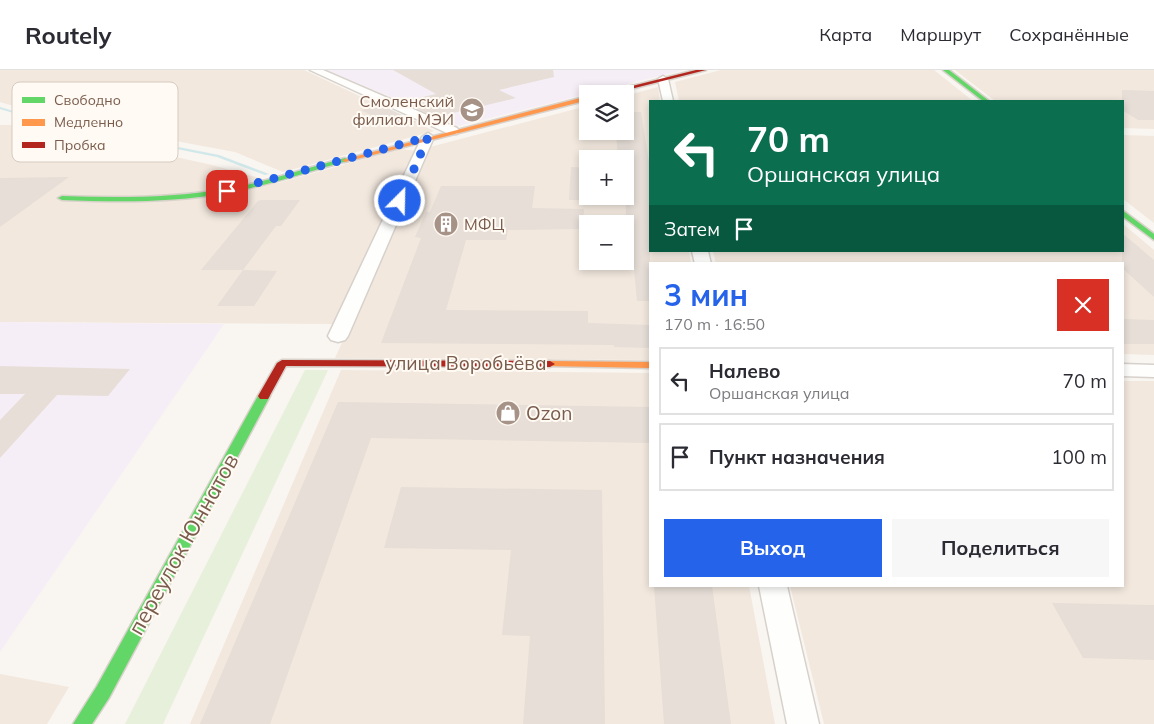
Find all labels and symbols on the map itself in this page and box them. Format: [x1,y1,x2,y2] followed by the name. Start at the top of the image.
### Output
[12,82,178,162] legend
[54,91,121,109] text: Свободно
[352,91,454,129] place label: Смоленский филиал МЭИ
[459,97,485,123] school or university icon: Смоленский филиал МЭИ
[54,113,123,131] text: Медленно
[54,136,106,154] text: Пробка
[206,170,248,212] pin
[373,174,425,226] position arrow
[433,211,459,237] building icon: МФЦ
[464,214,505,234] place label: МФЦ
[385,351,547,375] street label: улица Воробьёва
[495,400,521,426] shop icon: Ozon
[526,401,572,425] place label: Ozon
[122,448,244,640] street label: переулок Юннатов

